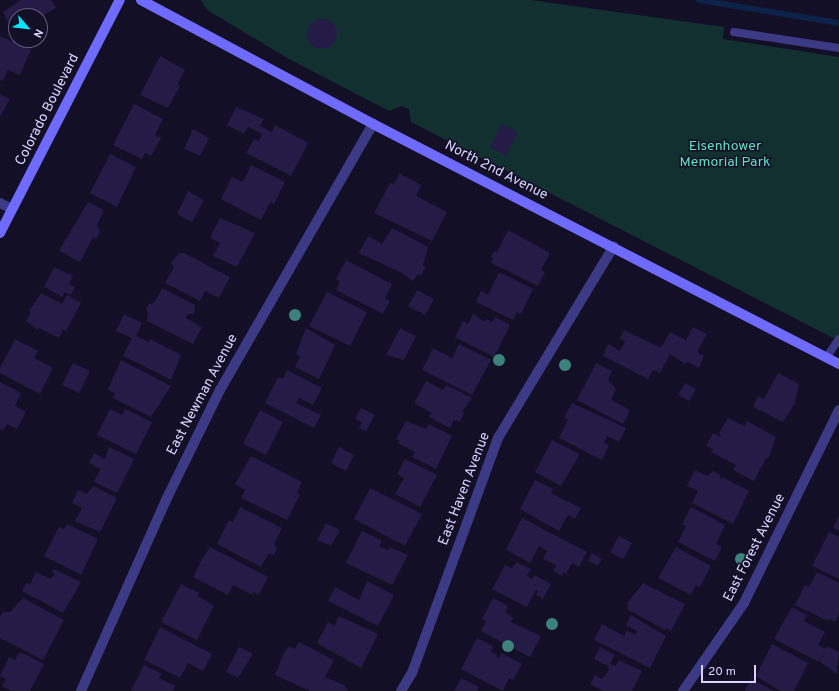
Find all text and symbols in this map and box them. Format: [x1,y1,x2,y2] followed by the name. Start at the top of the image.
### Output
[8,8,48,48] north arrow
[30,26,46,40] text: N
[13,51,83,169] street label: Colorado Boulevard
[441,138,551,204] street label: North 2nd Avenue
[680,139,770,172] park label: Eisenhower Memorial Park
[164,331,242,459] street label: East Newman Avenue
[436,430,494,548] street label: East Haven Avenue
[720,491,790,605] street label: East Forest Avenue
[703,657,758,683] scale bar
[708,664,736,680] text: 20 m

